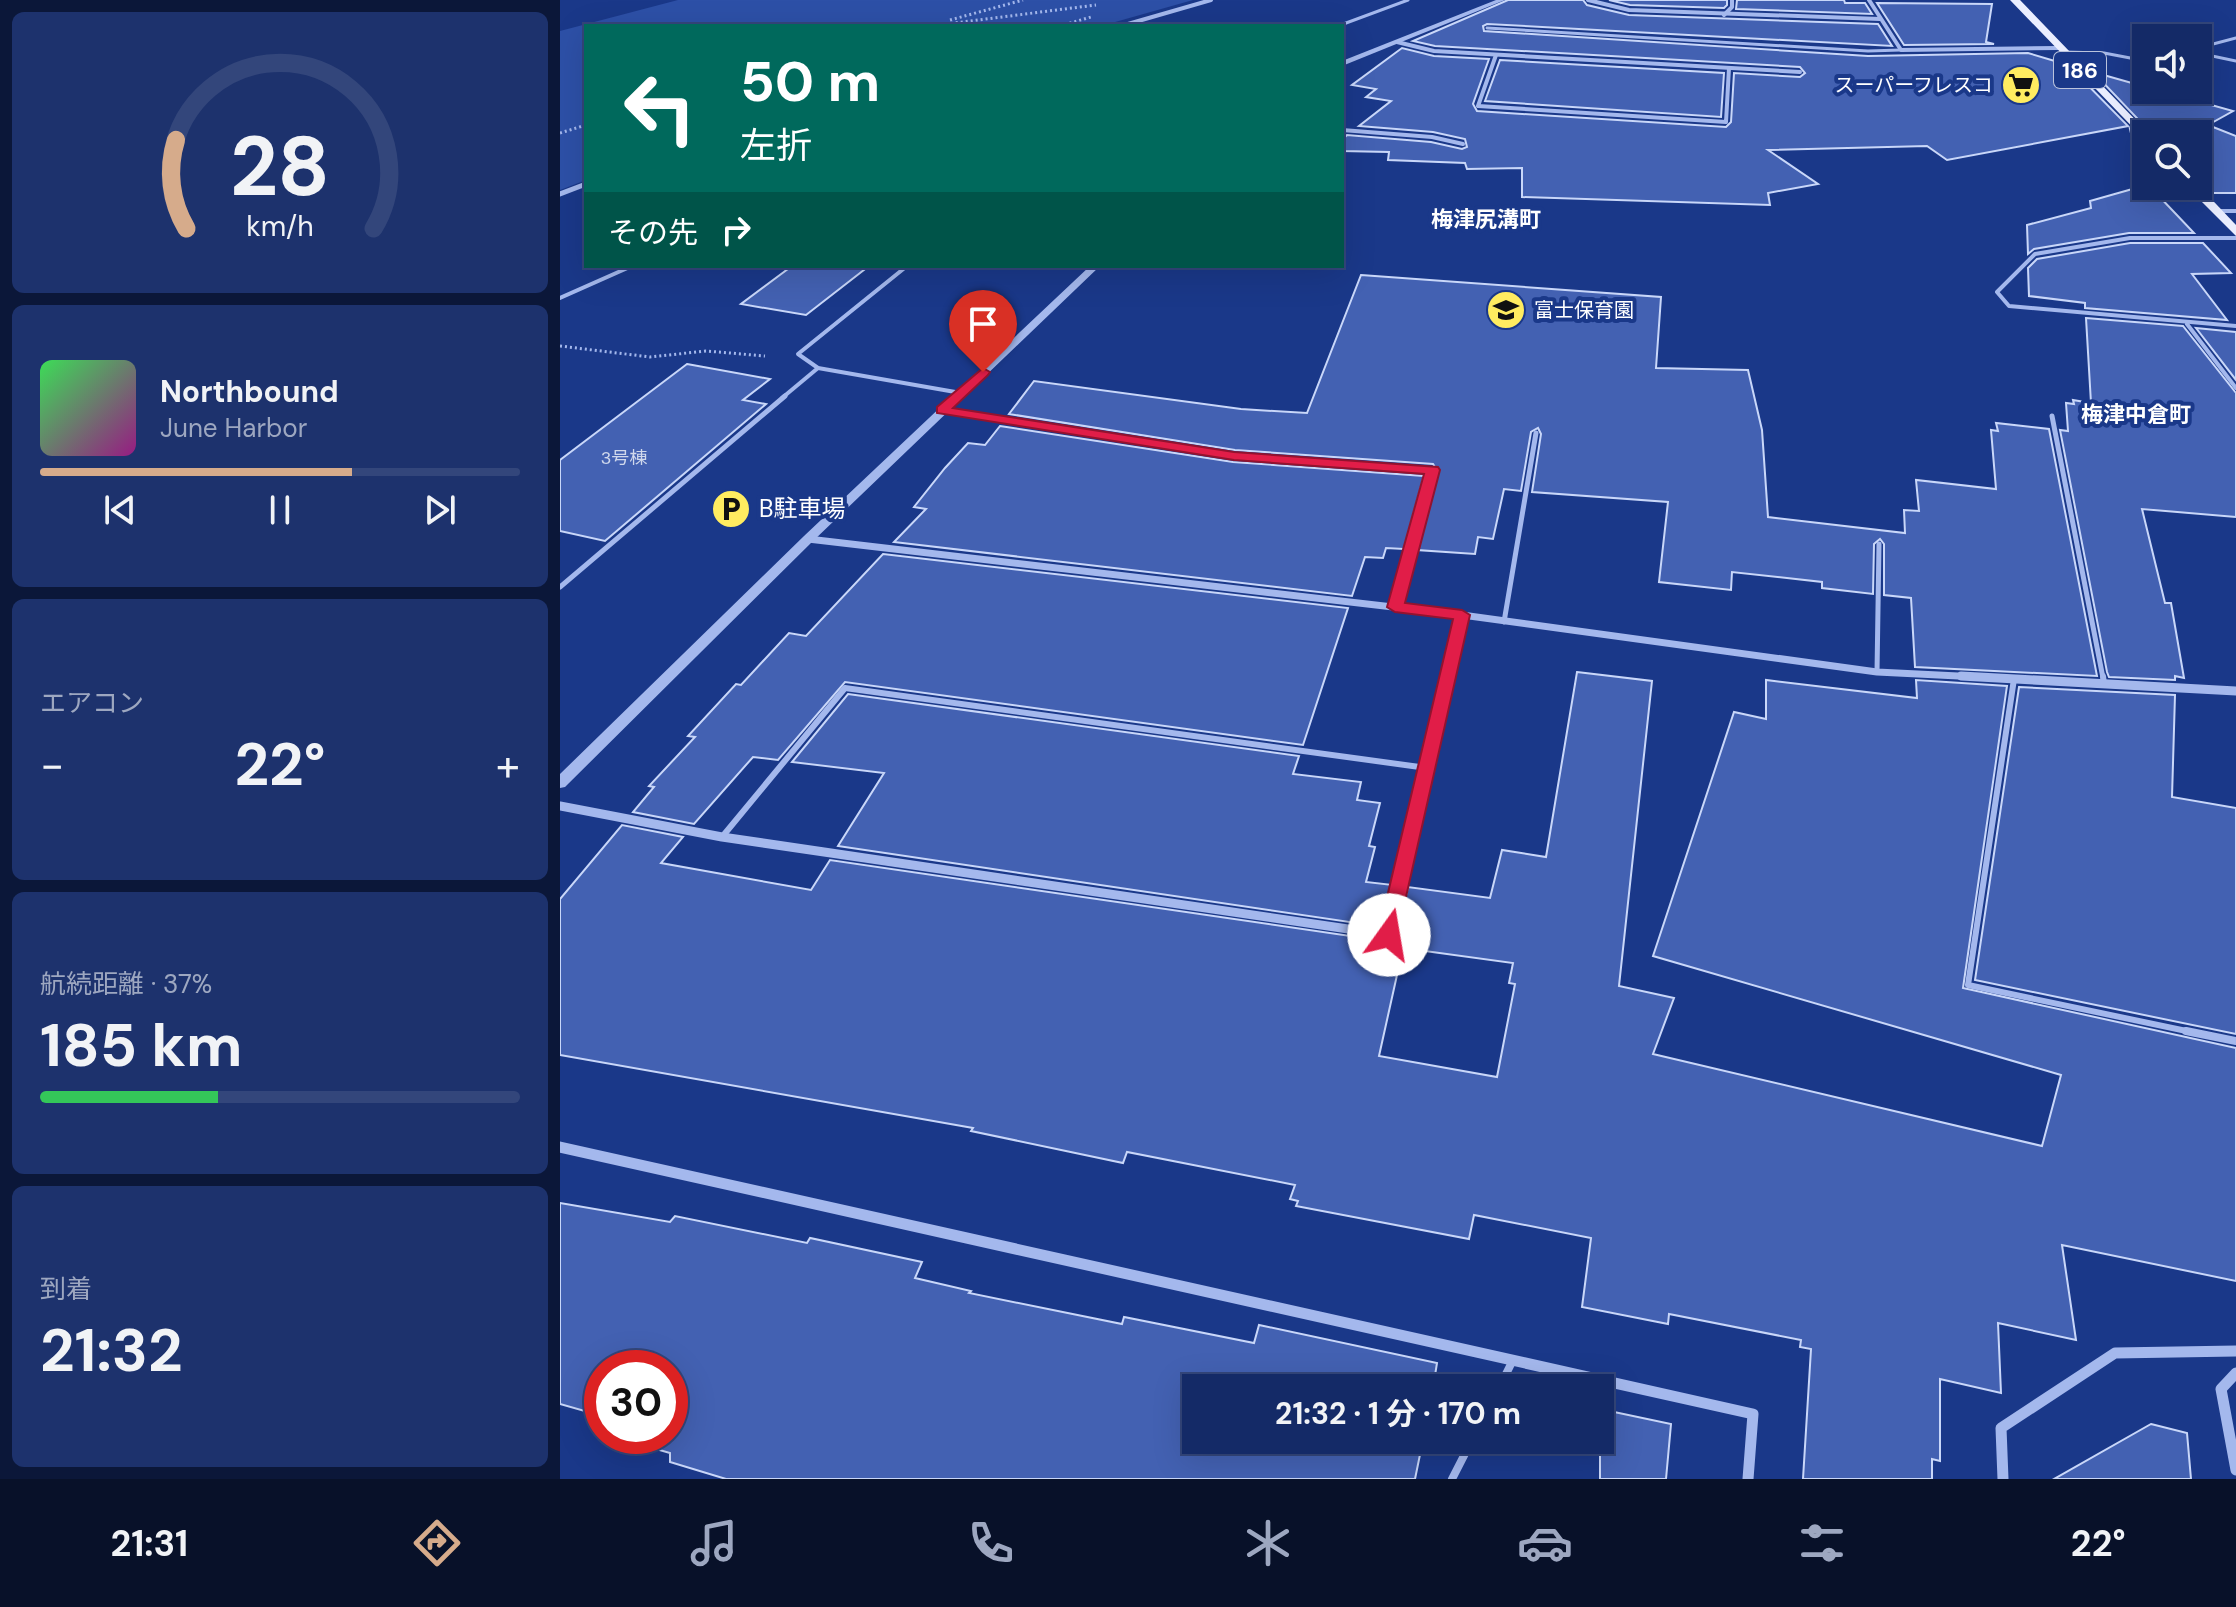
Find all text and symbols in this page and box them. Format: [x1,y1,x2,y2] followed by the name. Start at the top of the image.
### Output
[2132,24,2212,200] map controls
[2132,24,2212,104] button: sound
[740,45,880,118] text: 50 m
[2054,52,2106,88] road number: 186
[608,56,712,160] icon: left
[2000,64,2042,106] supermarket icon: スーパーフレスコ
[1834,72,1993,98] place label: スーパーフレスコ
[230,111,330,220] text: 28
[2132,120,2212,200] button: search
[740,122,812,169] text: 左折
[1431,205,1541,234] district label: 梅津尻溝町
[246,208,314,245] text: km/h
[714,208,758,252] icon: right
[608,213,698,252] text: その先
[1485,289,1527,331] school or university icon: 富士保育園
[949,290,1017,372] pin
[1534,297,1634,323] place label: 富士保育園
[961,302,1005,346] icon: arrive
[160,372,339,411] text: Northbound
[2081,400,2191,429] district label: 梅津中倉町
[160,411,307,445] text: June Harbor
[601,446,647,470] house number: 3号棟
[98,488,142,532] icon: previous
[258,488,302,532] icon: pause
[418,488,462,532] icon: next
[710,488,752,530] parking icon: B駐車場
[759,493,845,524] place label: B駐車場
[40,686,144,720] text: エアコン
[234,725,326,804] text: 22°
[40,736,64,794] text: −
[496,736,520,794] text: +
[1347,893,1431,977] position arrow
[40,967,212,1001] text: 航続距離 · 37%
[40,1006,242,1085] text: 185 km
[40,1272,92,1306] text: 到着
[40,1311,183,1390] text: 21:32
[584,1350,688,1454] speed limit sign: 30
[1275,1394,1521,1433] text: 21:32 · 1 分 · 170 m
[409,1515,465,1571] icon: directions
[686,1515,742,1571] icon: music
[963,1515,1019,1571] icon: phone
[1240,1515,1296,1571] icon: climate
[1517,1515,1573,1571] icon: car
[1794,1515,1850,1571] icon: filters
[110,1520,188,1567] text: 21:31
[2071,1520,2125,1567] text: 22°

